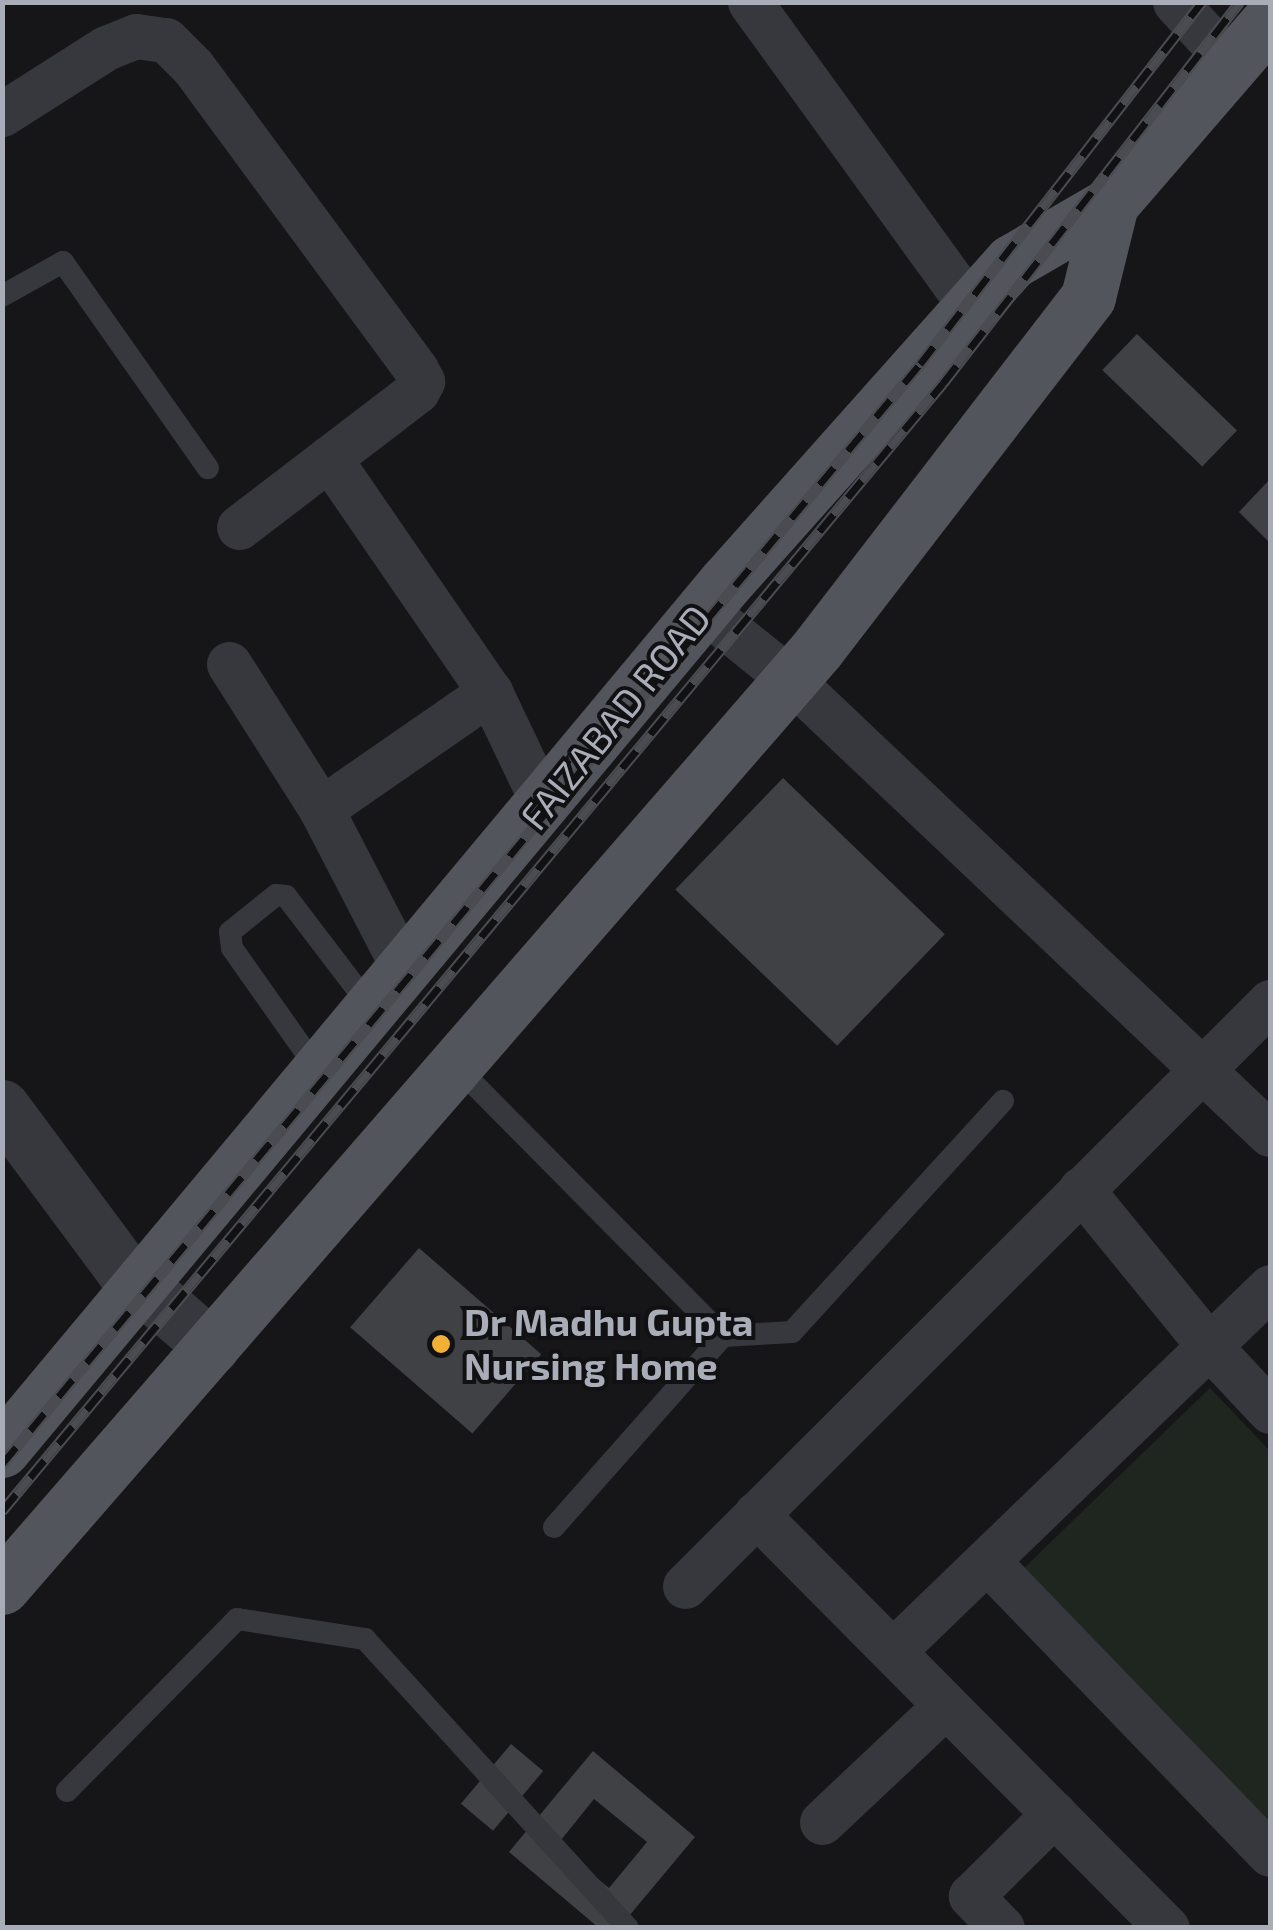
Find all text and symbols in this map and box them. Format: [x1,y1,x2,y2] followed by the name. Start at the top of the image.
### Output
[511,596,719,838] street label: FAIZABAD ROAD
[464,1299,754,1388] place label: Dr Madhu Gupta Nursing Home
[428,1331,454,1357] marker: Dr Madhu Gupta Nursing Home

